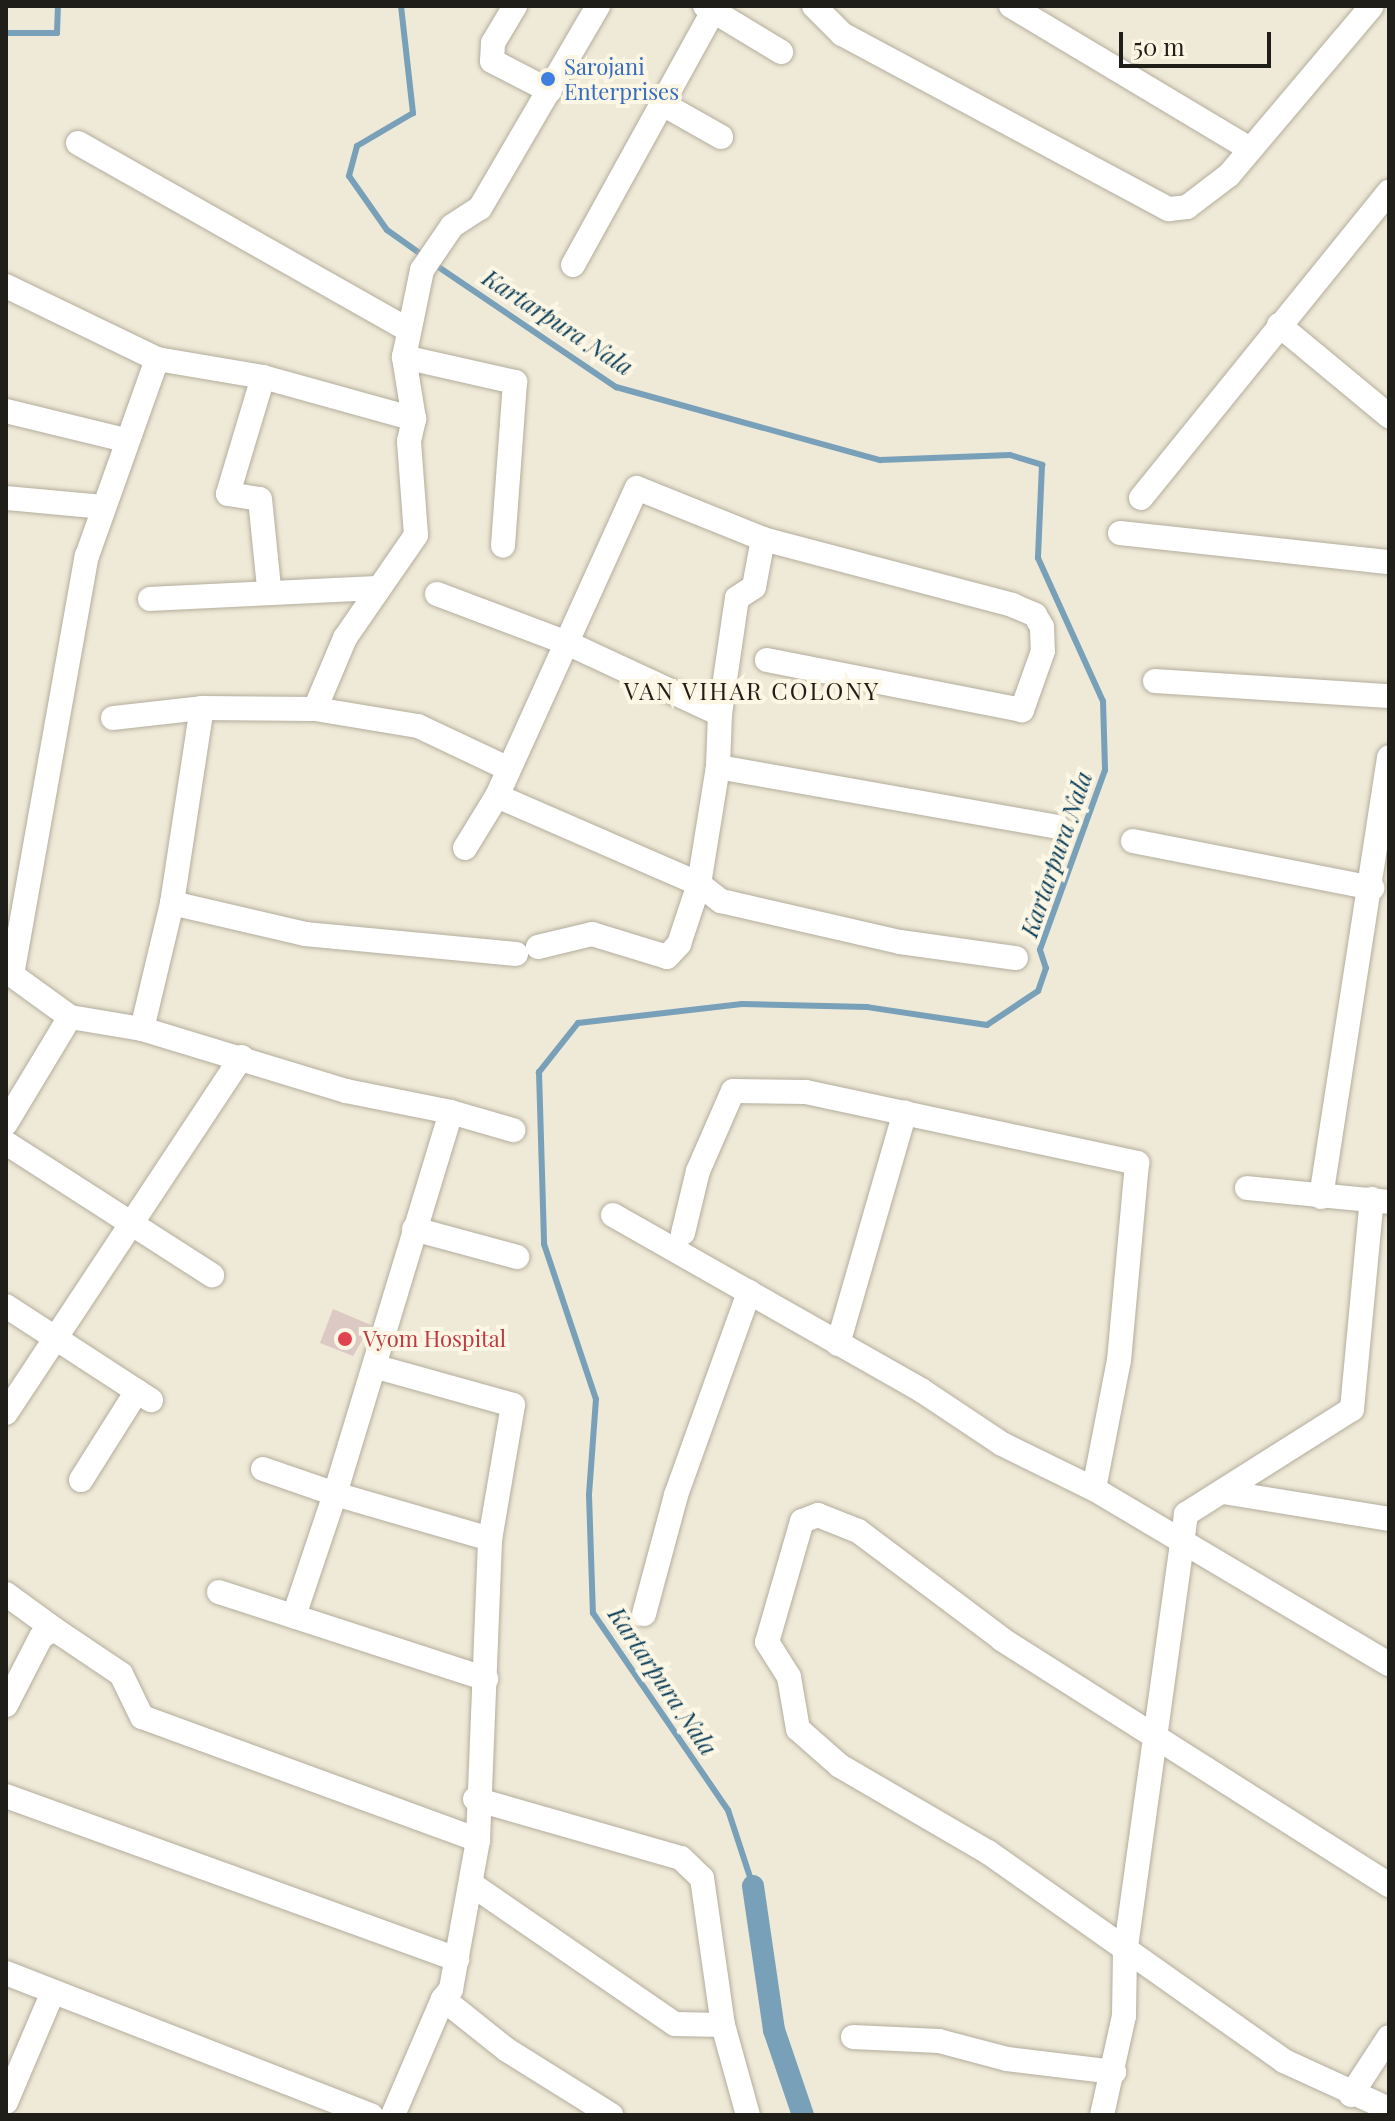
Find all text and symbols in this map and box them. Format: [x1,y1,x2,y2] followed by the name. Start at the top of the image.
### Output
[1123,16,1275,66] scale bar
[1133,30,1185,62] text: 50 m
[564,53,679,104] place label: Sarojani Enterprises
[539,70,557,88] marker: Sarojani Enterprises
[477,263,639,381] water label: Kartarpura Nala
[623,677,881,705] district label: VAN VIHAR COLONY
[1014,767,1098,941] water label: Kartarpura Nala
[363,1326,506,1352] place label: Vyom Hospital
[334,1328,356,1350] marker: Vyom Hospital
[603,1601,723,1761] water label: Kartarpura Nala

